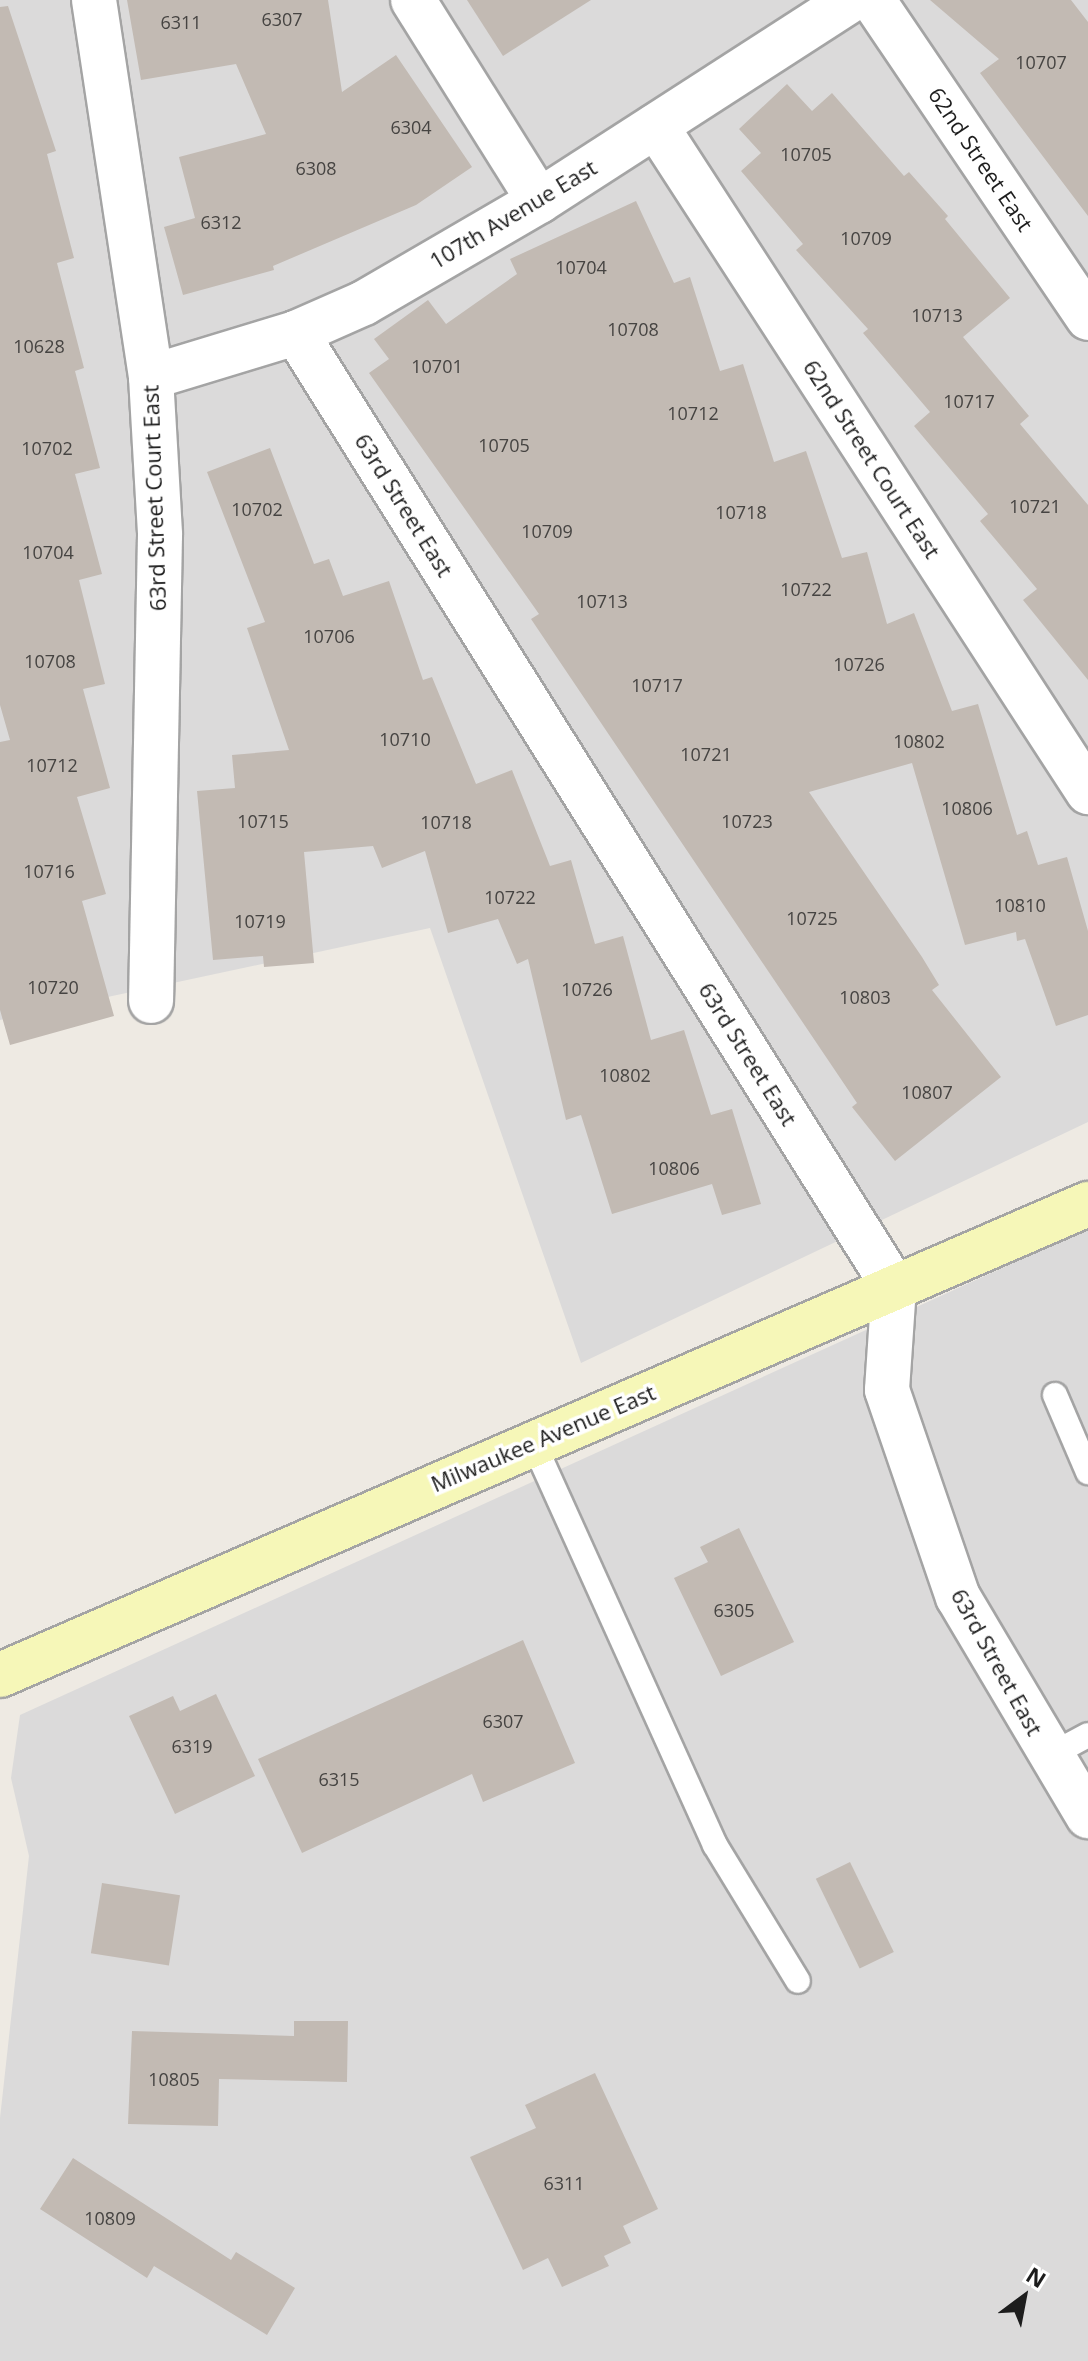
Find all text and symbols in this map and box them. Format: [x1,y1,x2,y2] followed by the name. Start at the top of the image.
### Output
[261,8,303,30] house number: 6307
[160,11,202,33] house number: 6311
[1015,51,1067,73] house number: 10707
[923,82,1039,236] street label: 62nd Street East
[390,116,432,138] house number: 6304
[780,143,832,165] house number: 10705
[425,154,601,274] street label: 107th Avenue East
[295,157,337,179] house number: 6308
[200,211,242,233] house number: 6312
[840,227,892,249] house number: 10709
[555,256,607,278] house number: 10704
[911,304,963,326] house number: 10713
[607,318,659,340] house number: 10708
[13,335,65,357] house number: 10628
[411,355,463,377] house number: 10701
[798,355,946,563] street label: 62nd Street Court East
[137,384,171,612] street label: 63rd Street Court East
[943,390,995,412] house number: 10717
[667,402,719,424] house number: 10712
[350,429,458,581] street label: 63rd Street East
[478,434,530,456] house number: 10705
[21,437,73,459] house number: 10702
[1009,495,1061,517] house number: 10721
[231,498,283,520] house number: 10702
[715,501,767,523] house number: 10718
[521,520,573,542] house number: 10709
[22,541,74,563] house number: 10704
[780,578,832,600] house number: 10722
[576,590,628,612] house number: 10713
[303,625,355,647] house number: 10706
[24,650,76,672] house number: 10708
[833,653,885,675] house number: 10726
[631,674,683,696] house number: 10717
[379,728,431,750] house number: 10710
[893,730,945,752] house number: 10802
[680,743,732,765] house number: 10721
[26,754,78,776] house number: 10712
[941,797,993,819] house number: 10806
[237,810,289,832] house number: 10715
[721,810,773,832] house number: 10723
[420,811,472,833] house number: 10718
[23,860,75,882] house number: 10716
[484,886,536,908] house number: 10722
[994,894,1046,916] house number: 10810
[786,907,838,929] house number: 10725
[234,910,286,932] house number: 10719
[27,976,79,998] house number: 10720
[561,978,613,1000] house number: 10726
[694,978,802,1130] street label: 63rd Street East
[839,986,891,1008] house number: 10803
[599,1064,651,1086] house number: 10802
[901,1081,953,1103] house number: 10807
[648,1157,700,1179] house number: 10806
[427,1379,659,1497] street label: Milwaukee Avenue East
[946,1584,1048,1740] street label: 63rd Street East
[713,1599,755,1621] house number: 6305
[482,1710,524,1732] house number: 6307
[171,1735,213,1757] house number: 6319
[318,1768,360,1790] house number: 6315
[148,2068,200,2090] house number: 10805
[543,2172,585,2194] house number: 6311
[84,2207,136,2229] house number: 10809
[984,2257,1064,2337] north arrow
[1021,2259,1052,2294] text: N

